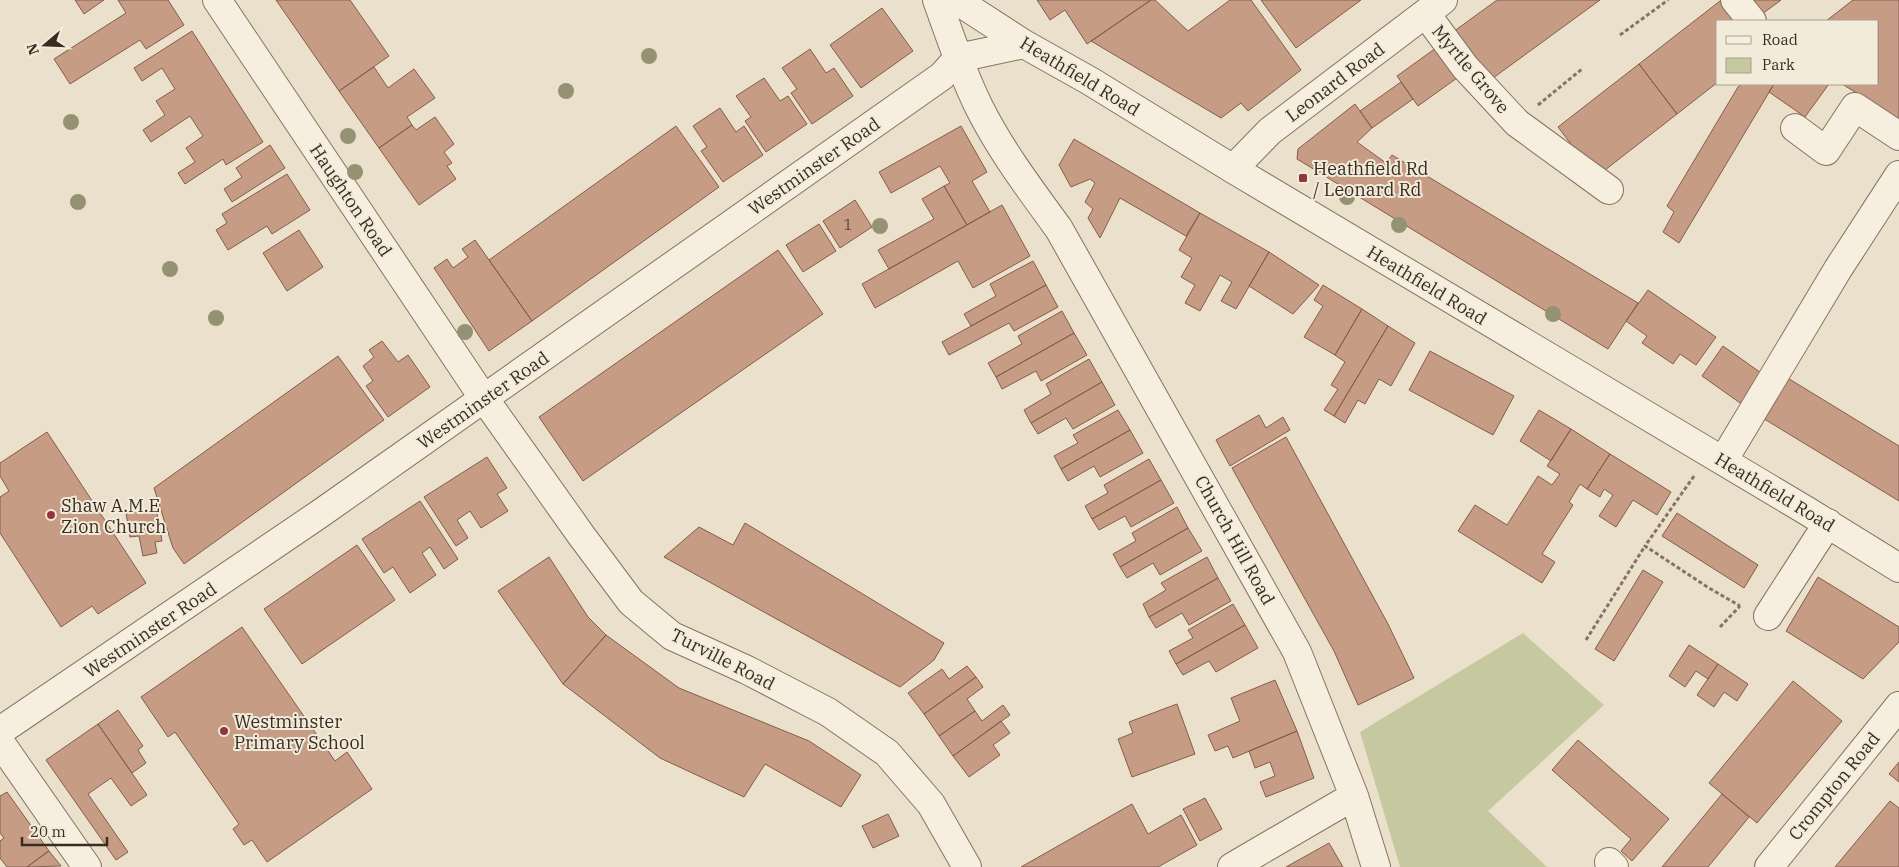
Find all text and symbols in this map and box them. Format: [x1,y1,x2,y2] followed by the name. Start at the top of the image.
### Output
[20,20,70,70] north arrow
[1427,20,1515,118] street label: Myrtle Grove
[1716,20,1879,85] legend
[1762,30,1798,49] text: Road
[1016,31,1144,121] street label: Heathfield Road
[1281,37,1389,127] street label: Leonard Road
[22,41,43,57] text: N
[1762,55,1795,74] text: Park
[744,112,884,220] street label: Westminster Road
[305,139,397,261] street label: Haughton Road
[1313,157,1429,201] place label: Heathfield Rd / Leonard Rd
[1297,172,1309,184] marker: Heathfield Rd / Leonard Rd
[843,215,853,234] house number: 1
[1363,240,1491,330] street label: Heathfield Road
[413,346,553,454] street label: Westminster Road
[1711,447,1839,537] street label: Heathfield Road
[1190,471,1280,609] street label: Church Hill Road
[61,494,167,538] place label: Shaw A.M.E Zion Church
[45,509,57,521] marker: Shaw A.M.E Zion Church
[79,577,221,683] street label: Westminster Road
[667,623,779,695] street label: Turville Road
[234,710,365,754] place label: Westminster Primary School
[218,725,230,737] marker: Westminster Primary School
[1783,727,1885,845] street label: Crompton Road
[22,814,108,846] scale bar
[30,822,66,841] text: 20 m

